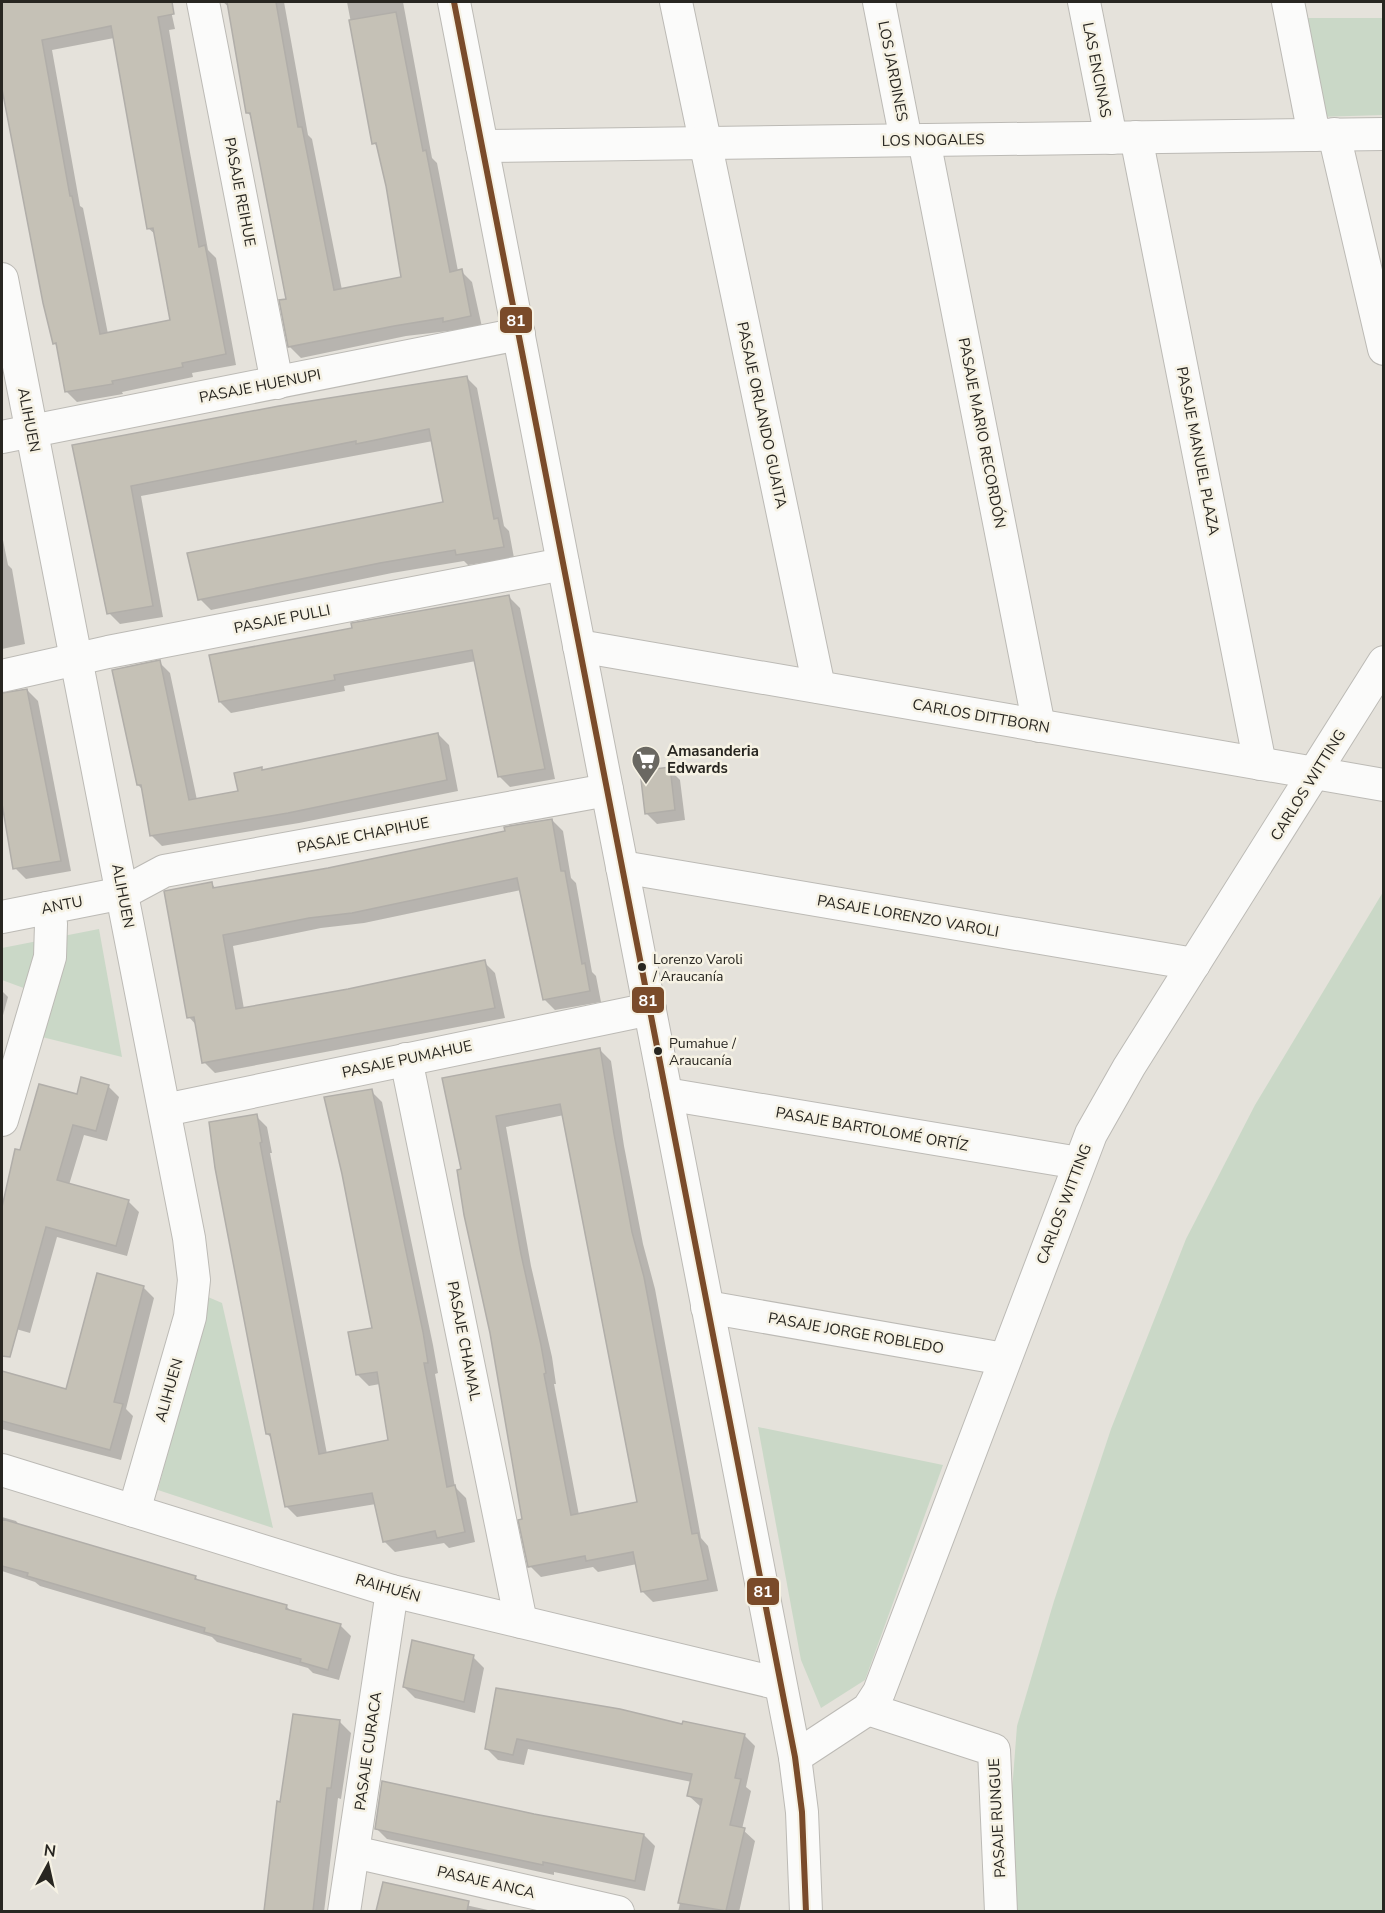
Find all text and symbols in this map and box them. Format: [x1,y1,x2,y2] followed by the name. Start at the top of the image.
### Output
[873,19,913,123] street label: LOS JARDINES
[1078,21,1116,119] street label: LAS ENCINAS
[882,129,984,151] street label: LOS NOGALES
[220,136,260,248] street label: PASAJE REIHUE
[499,306,533,334] line badge: 81
[506,310,526,332] text: 81
[732,320,792,510] street label: PASAJE ORLANDO GUAITA
[954,336,1011,530] street label: PASAJE MARIO RECORDÓN
[197,364,323,408] street label: PASAJE HUENUPI
[1172,365,1224,537] street label: PASAJE MANUEL PLAZA
[13,386,45,454] street label: ALIHUEN
[232,600,332,638] street label: PASAJE PULLI
[911,694,1051,738] street label: CARLOS DITTBORN
[1266,726,1350,844] street label: CARLOS WITTING
[667,741,759,778] place label: Amasanderia Edwards
[630,744,662,786] supermarket icon: Amasanderia Edwards
[295,812,431,858] street label: PASAJE CHAPIHUE
[107,862,139,930] street label: ALIHUEN
[816,890,1000,942] street label: PASAJE LORENZO VAROLI
[39,891,85,919] street label: ANTU
[652,950,743,986] place label: Lorenzo Varoli / Araucanía
[636,961,648,973] marker: Lorenzo Varoli / Araucanía
[631,986,665,1014] line badge: 81
[638,990,658,1012] text: 81
[669,1034,737,1070] place label: Pumahue / Araucanía
[340,1035,474,1083] street label: PASAJE PUMAHUE
[652,1045,664,1057] marker: Pumahue / Araucanía
[774,1102,970,1156] street label: PASAJE BARTOLOMÉ ORTÍZ
[1032,1141,1096,1267] street label: CARLOS WITTING
[443,1279,485,1403] street label: PASAJE CHAMAL
[767,1308,945,1358] street label: PASAJE JORGE ROBLEDO
[150,1356,188,1424] street label: ALIHUEN
[353,1569,423,1607] street label: RAIHUÉN
[746,1577,780,1606] line badge: 81
[753,1581,773,1603] text: 81
[350,1690,386,1812] street label: PASAJE CURACA
[984,1758,1010,1878] street label: PASAJE RUNGUE
[18,1835,78,1895] north arrow
[42,1839,57,1863] text: N
[435,1861,537,1903] street label: PASAJE ANCA

